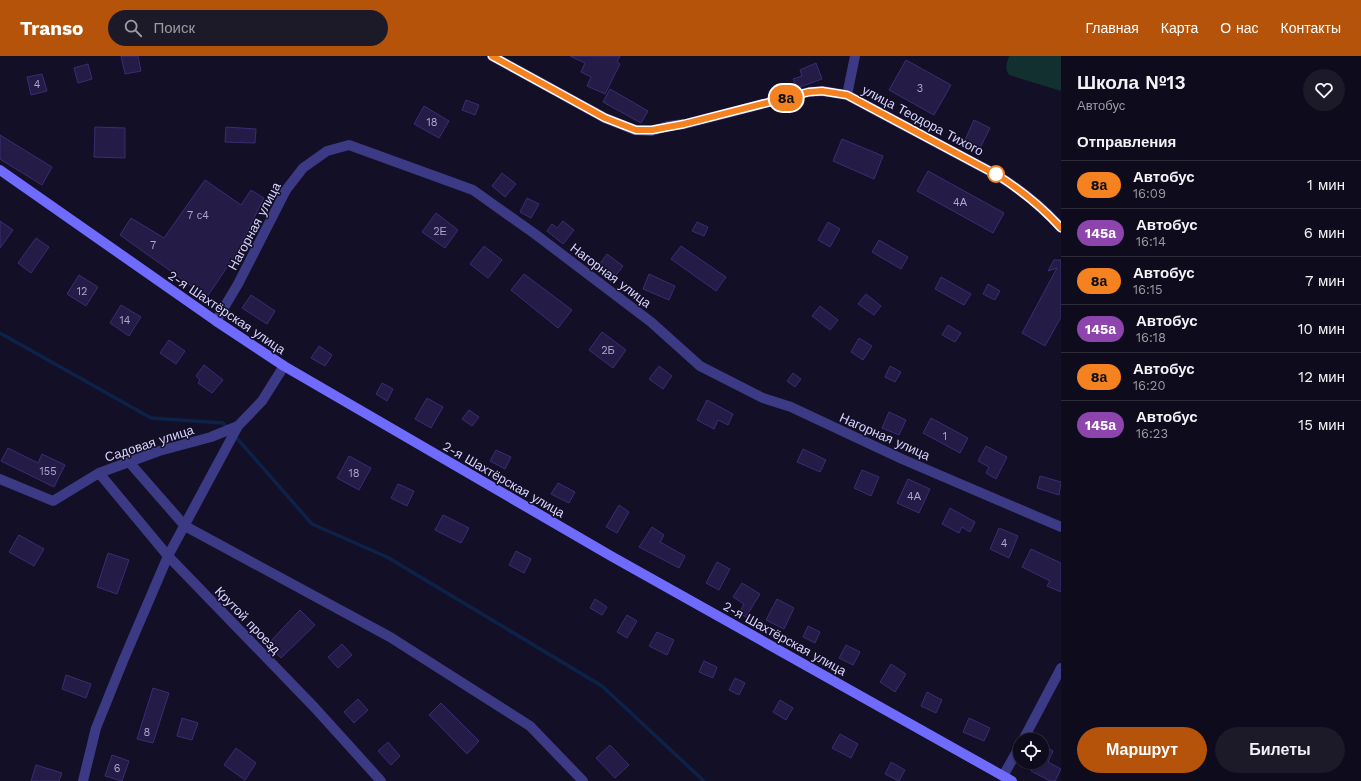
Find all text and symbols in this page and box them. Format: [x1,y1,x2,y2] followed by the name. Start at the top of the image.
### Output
[108,10,388,46] search box
[20,17,84,40] text: Transo
[122,17,144,39] icon: search
[154,19,195,37] text: Поиск
[1086,20,1139,36] text: Главная
[1161,20,1198,36] text: Карта
[1220,20,1259,36] text: О нас
[1281,20,1341,36] text: Контакты
[1303,69,1345,111] button: heart
[1077,71,1186,94] text: Школа №13
[34,78,41,91] house number: 4
[860,82,986,159] street label: улица Теодора Тихого
[917,82,923,95] house number: 3
[768,85,804,111] line badge: 8а
[778,90,794,106] text: 8а
[1077,98,1125,113] text: Автобус
[426,116,438,129] house number: 18
[1077,133,1176,151] text: Отправления
[987,165,1005,183] unlabelled marker
[1133,168,1195,186] text: Автобус
[1307,176,1345,194] text: 1 мин
[1091,177,1107,193] text: 8а
[225,179,284,273] street label: Нагорная улица
[1133,186,1166,201] text: 16:09
[953,196,968,209] house number: 4А
[187,209,209,222] house number: 7 с4
[1136,216,1198,234] text: Автобус
[1304,224,1345,242] text: 6 мин
[433,225,447,238] house number: 2Е
[1085,225,1116,241] text: 145а
[1136,234,1166,249] text: 16:14
[150,239,156,252] house number: 7
[567,240,655,311] street label: Нагорная улица
[1133,264,1195,282] text: Автобус
[165,268,289,358] street label: 2-я Шахтёрская улица
[1305,272,1345,290] text: 7 мин
[1091,273,1107,289] text: 8а
[1133,282,1162,297] text: 16:15
[77,285,87,298] house number: 12
[1136,312,1198,330] text: Автобус
[119,314,131,327] house number: 14
[1298,320,1345,338] text: 10 мин
[1085,321,1116,337] text: 145а
[1136,330,1166,345] text: 16:18
[601,344,615,357] house number: 2Б
[1133,360,1195,378] text: Автобус
[1298,368,1345,386] text: 12 мин
[1091,369,1107,385] text: 8а
[1133,378,1166,393] text: 16:20
[1136,408,1198,426] text: Автобус
[837,410,933,463] street label: Нагорная улица
[1298,416,1345,434] text: 15 мин
[1085,417,1116,433] text: 145а
[103,422,196,465] street label: Садовая улица
[1136,426,1168,441] text: 16:23
[943,430,947,443] house number: 1
[440,438,568,521] street label: 2-я Шахтёрская улица
[39,465,57,478] house number: 155
[348,467,360,480] house number: 18
[907,490,922,503] house number: 4А
[1001,537,1008,550] house number: 4
[212,584,284,657] street label: Крутой проезд
[721,598,850,679] street label: 2-я Шахтёрская улица
[144,726,151,739] house number: 8
[1077,727,1207,773] button: Маршрут
[1215,727,1345,773] button: Билеты
[1013,733,1049,769] map controls
[1013,733,1049,769] button: locate
[114,762,121,775] house number: 6

